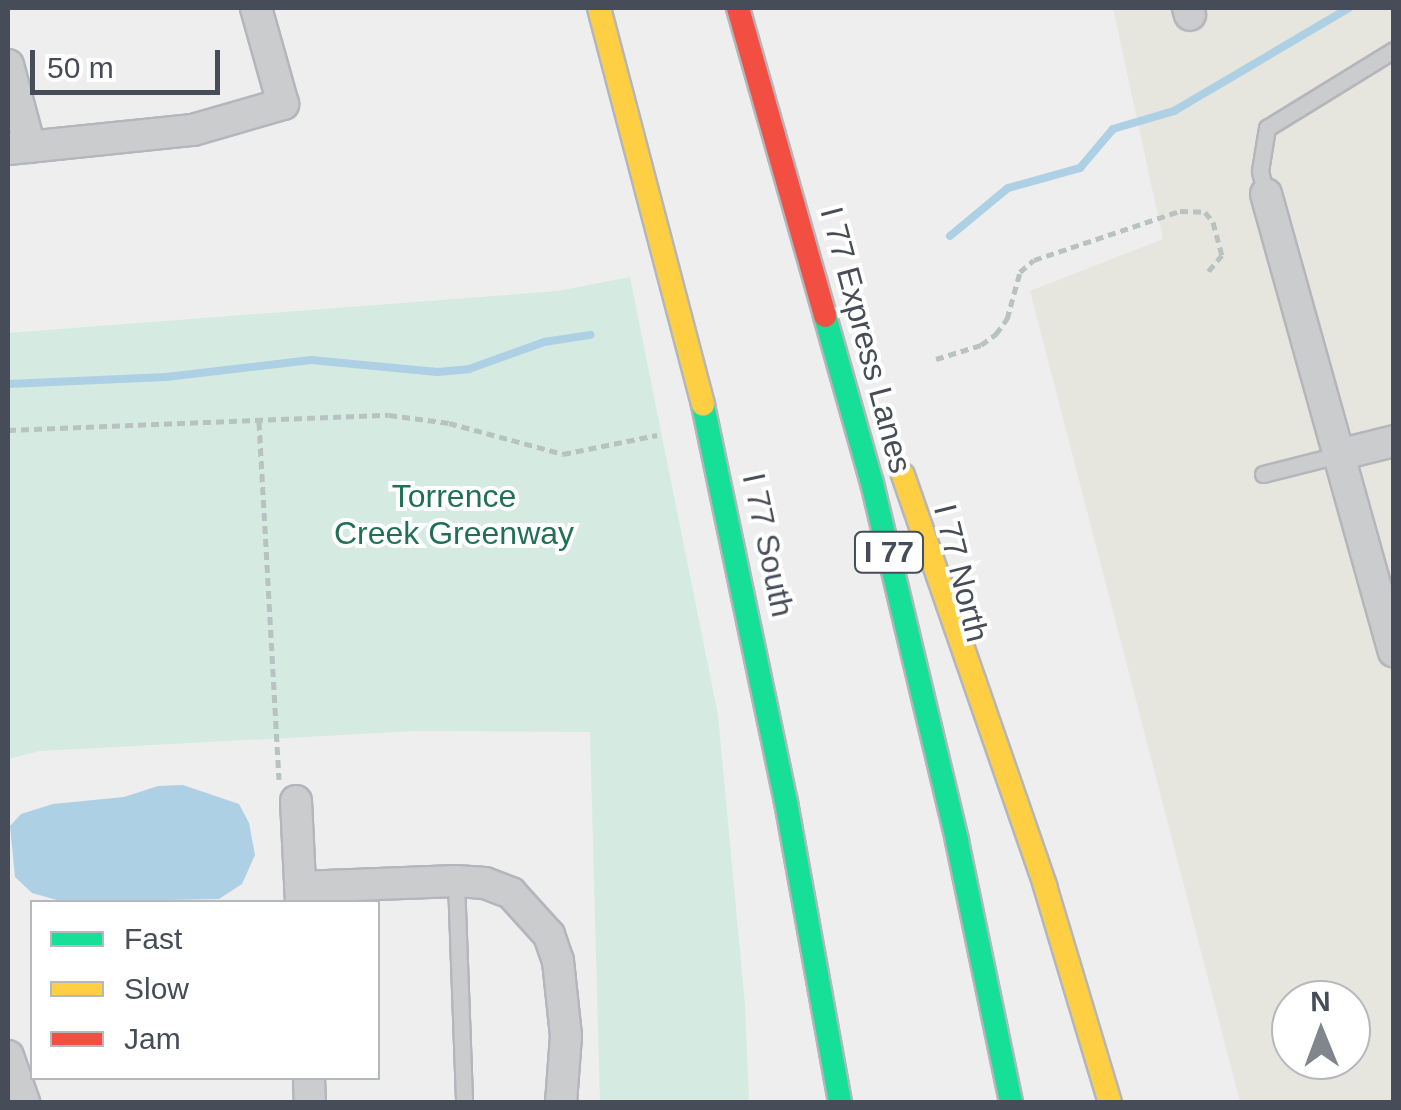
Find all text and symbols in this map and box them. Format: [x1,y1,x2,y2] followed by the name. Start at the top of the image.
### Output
[35,30,225,92] scale bar
[47,51,114,84] text: 50 m
[812,203,920,477] street label: I 77 Express Lanes
[734,470,802,620] street label: I 77 South
[334,478,574,553] park label: Torrence Creek Greenway
[925,500,997,646] street label: I 77 North
[852,527,926,577] road number: I 77
[30,900,380,1080] legend
[124,922,182,955] text: Fast
[124,972,189,1005] text: Slow
[1271,980,1371,1080] north arrow
[1310,986,1331,1017] text: N
[124,1022,181,1055] text: Jam

